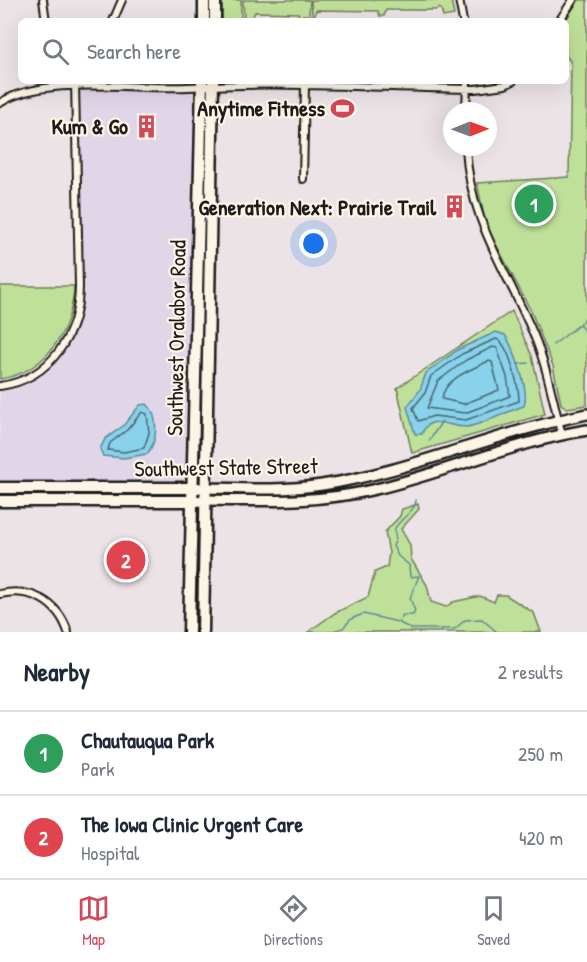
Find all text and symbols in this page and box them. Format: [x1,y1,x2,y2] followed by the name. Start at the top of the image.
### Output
[18,18,569,84] search box
[39,35,72,68] icon: search
[87,36,181,66] text: Search here
[197,93,326,124] place label: Anytime Fitness
[330,95,356,121] sports icon: Anytime Fitness
[443,102,497,156] north arrow
[52,111,128,141] place label: Kum & Go
[133,113,159,139] building icon: Kum & Go
[514,182,554,226] pin: 1
[198,192,437,222] place label: Generation Next: Prairie Trail
[441,194,467,220] building icon: Generation Next: Prairie Trail
[299,229,328,258] your location
[159,239,193,436] street label: Southwest Oralabor Road
[134,450,318,484] street label: Southwest State Street
[106,538,146,582] pin: 2
[24,654,90,689] text: Nearby
[498,658,563,685] text: 2 results
[81,725,214,755] text: Chautauqua Park
[40,740,47,767] text: 1
[518,740,563,767] text: 250 m
[81,755,114,782] text: Park
[81,809,303,839] text: The Iowa Clinic Urgent Care
[39,824,48,851] text: 2
[519,824,563,851] text: 420 m
[81,839,139,866] text: Hospital
[77,892,110,950] tab: Map
[264,892,323,950] tab: Directions
[477,892,510,950] tab: Saved

